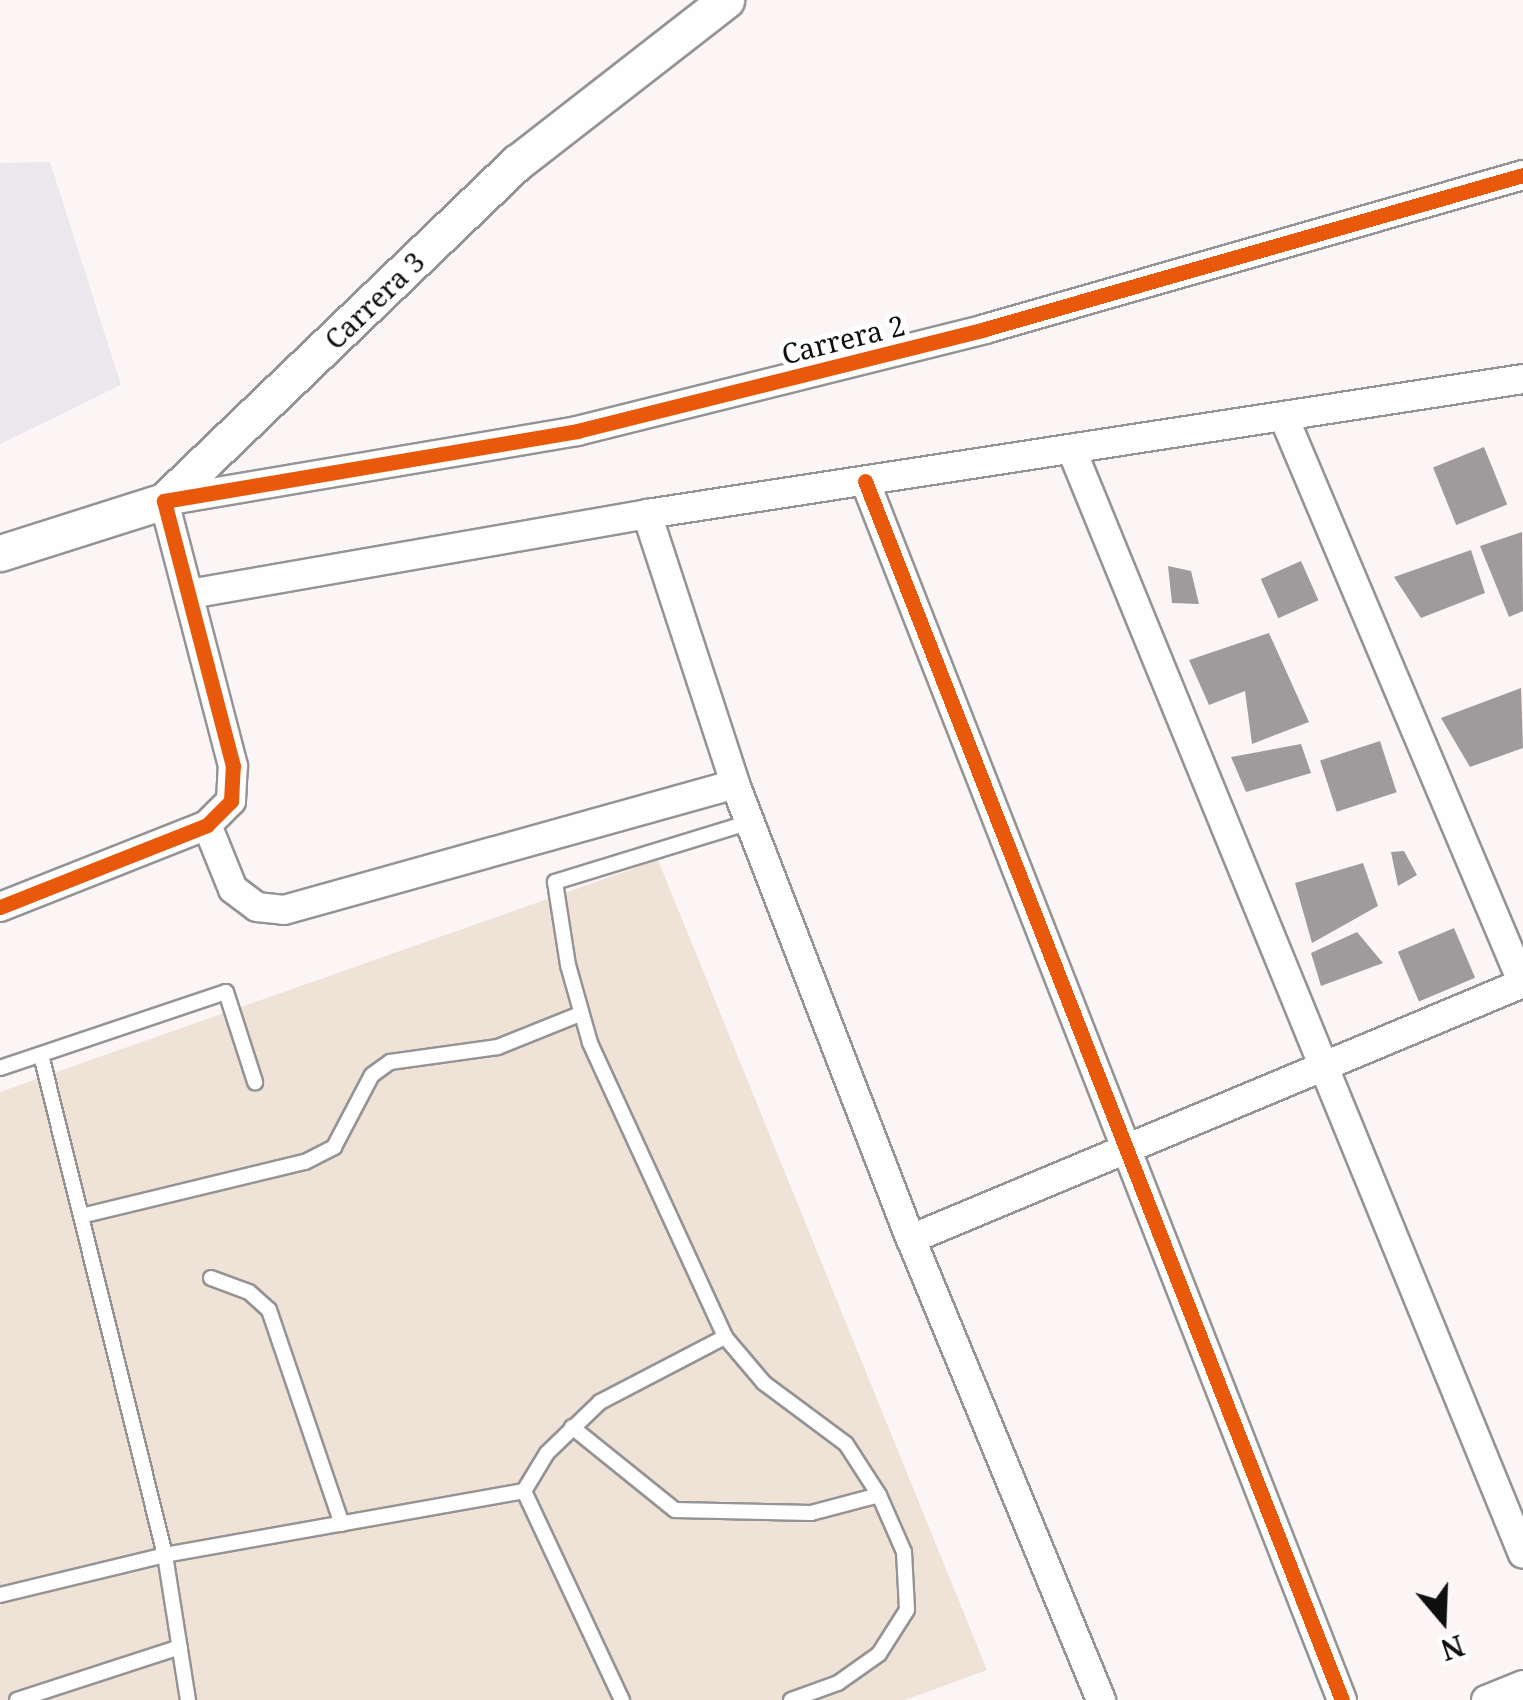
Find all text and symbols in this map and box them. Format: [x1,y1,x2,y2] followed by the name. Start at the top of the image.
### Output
[317,244,431,356] street label: Carrera 3
[778,308,908,370] street label: Carrera 2
[1393,1570,1493,1670] north arrow
[1436,1627,1469,1670] text: N

